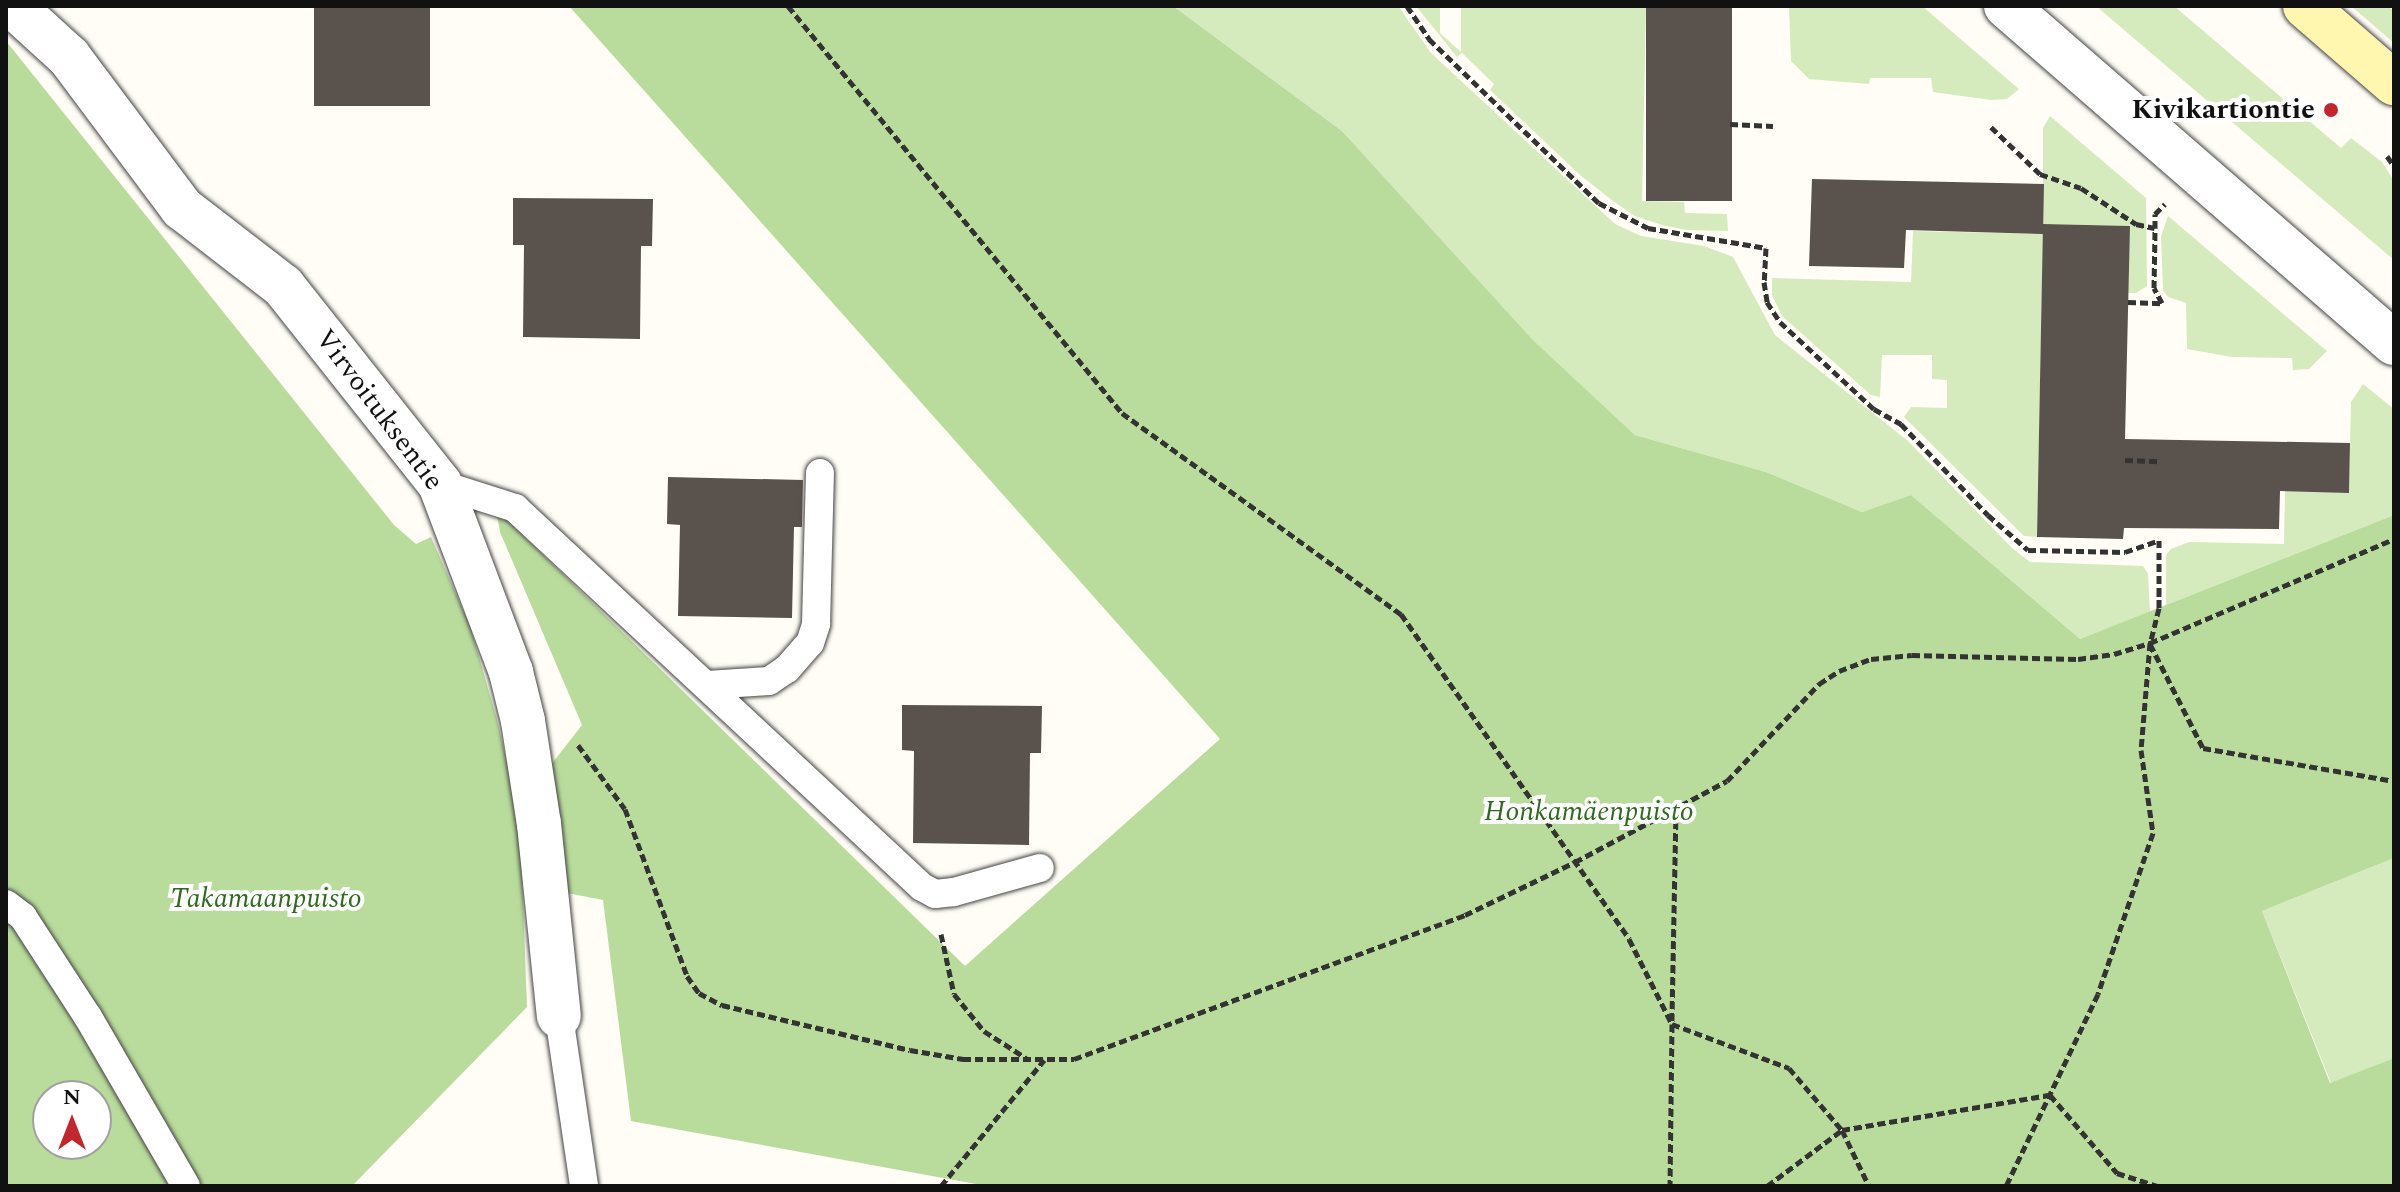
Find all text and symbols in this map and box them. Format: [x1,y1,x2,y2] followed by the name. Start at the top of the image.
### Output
[2131,93,2315,127] place label: Kivikartiontie
[2322,101,2340,119] marker: Kivikartiontie
[308,323,450,497] street label: Virvoituksentie
[1484,795,1694,829] park label: Honkamäenpuisto
[170,882,362,916] park label: Takamaanpuisto
[32,1080,112,1160] north arrow
[63,1081,81,1114] text: N

